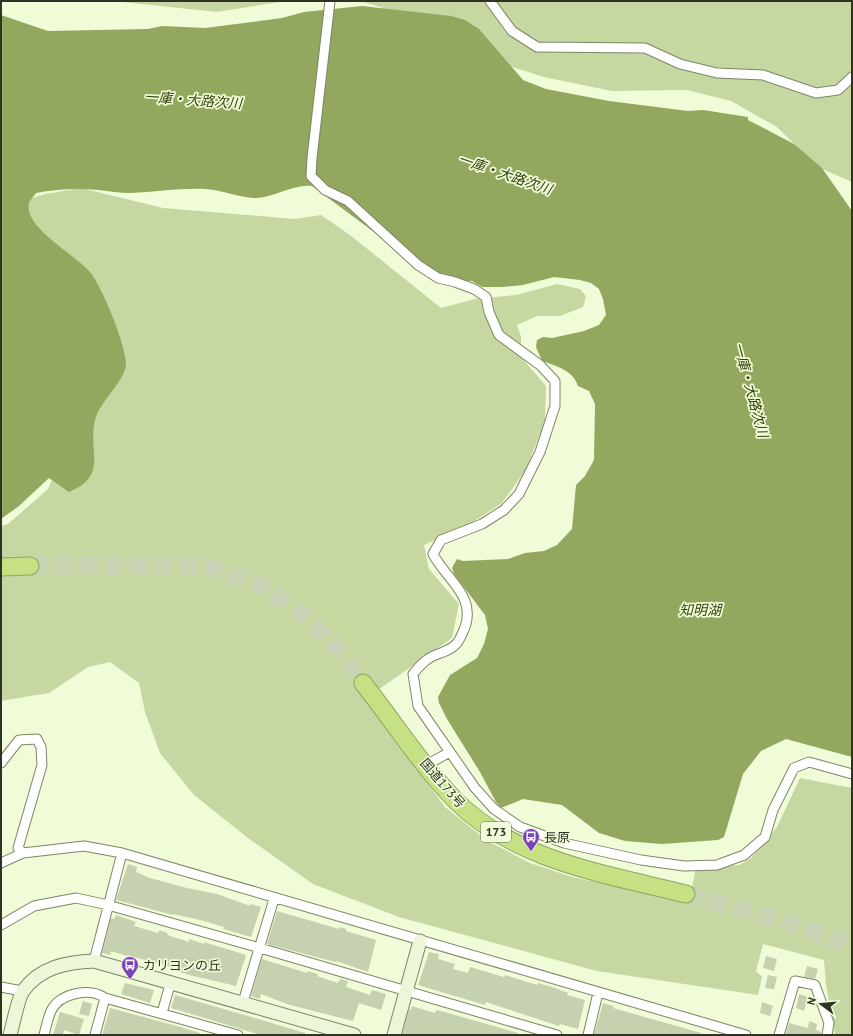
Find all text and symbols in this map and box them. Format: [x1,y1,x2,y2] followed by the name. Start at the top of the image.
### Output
[143,88,245,113] water label: 一庫・大路次川
[456,150,556,199] water label: 一庫・大路次川
[730,340,773,442] water label: 一庫・大路次川
[679,601,723,619] water label: 知明湖
[416,755,469,812] street label: 国道173号
[481,822,511,842] road number: 173
[521,827,541,852] bus stop icon: 長原
[544,829,570,846] place label: 長原
[120,955,140,980] bus stop icon: カリヨンの丘
[143,957,221,974] place label: カリヨンの丘
[801,984,841,1024] north arrow
[804,996,819,1007] text: N

